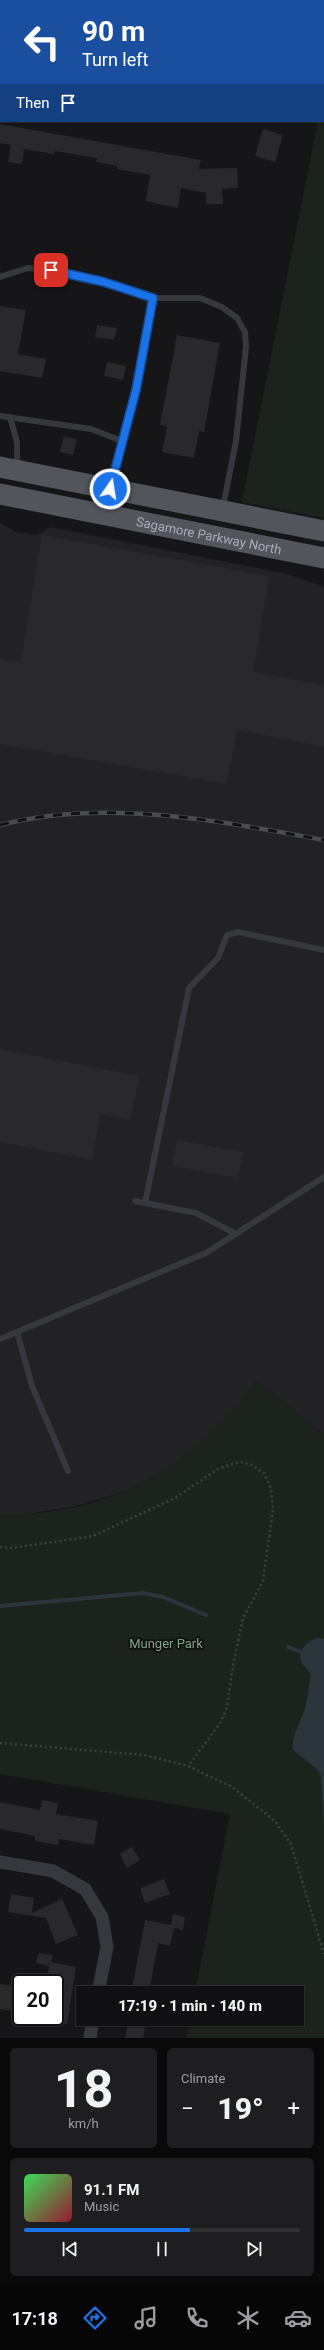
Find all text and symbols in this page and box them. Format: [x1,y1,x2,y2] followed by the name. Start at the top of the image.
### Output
[82,15,145,48] text: 90 m
[16,16,68,68] icon: left
[82,49,148,70] text: Turn left
[57,92,79,114] icon: arrive
[16,94,49,112] text: Then
[34,253,68,287] pin
[40,259,62,281] icon: arrive
[89,468,131,510] position arrow
[135,514,283,557] street label: Sagamore Parkway North
[129,1636,203,1651] park label: Munger Park
[12,1974,64,2026] speed limit sign: 20
[118,1997,262,2015] text: 17:19 · 1 min · 140 m
[54,2059,113,2120] text: 18
[181,2071,225,2086] text: Climate
[217,2091,264,2126] text: 19°
[181,2096,194,2121] text: −
[288,2096,300,2121] text: +
[68,2116,99,2131] text: km/h
[84,2181,139,2199] text: 91.1 FM
[84,2199,119,2214] text: Music
[59,2238,81,2260] icon: previous
[151,2238,173,2260] icon: pause
[243,2238,265,2260] icon: next
[81,2304,109,2332] icon: directions
[132,2304,160,2332] icon: music
[183,2304,211,2332] icon: phone
[234,2304,262,2332] icon: climate
[284,2304,312,2332] icon: car
[11,2308,58,2329] text: 17:18

